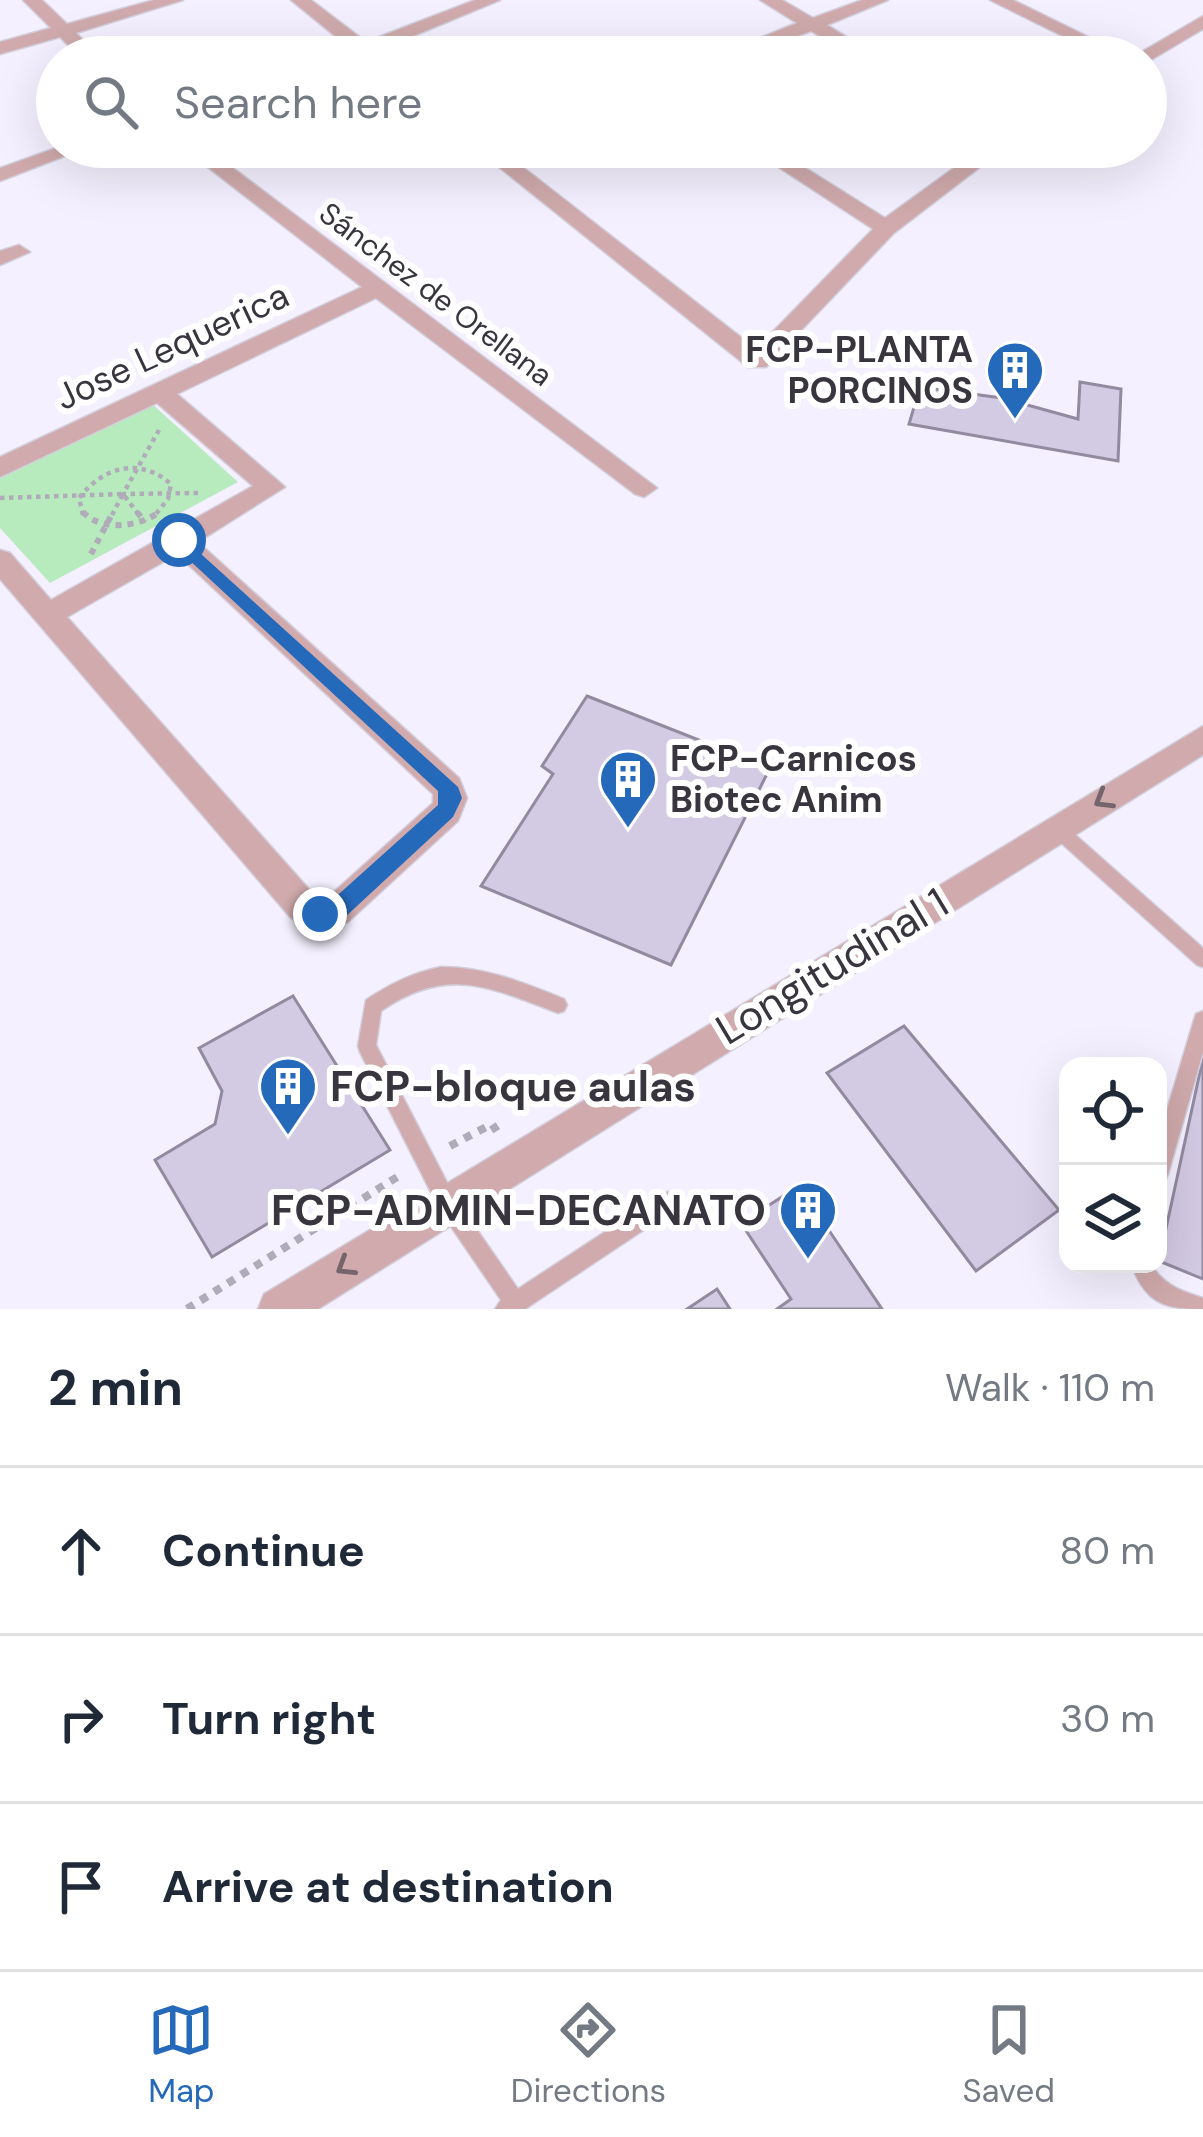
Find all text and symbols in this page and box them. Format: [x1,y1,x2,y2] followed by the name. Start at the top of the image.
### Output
[36,36,1167,168] search box
[78,69,144,135] icon: search
[174,73,422,132] text: Search here
[312,194,560,394] street label: Sánchez de Orellana
[48,271,296,421] street label: Jose Lequerica
[745,326,973,414] place label: FCP-PLANTA PORCINOS
[984,339,1046,421] building icon: FCP-PLANTA PORCINOS
[152,513,206,567] route start
[670,735,917,823] place label: FCP-Carnicos Biotec Anim
[597,748,659,830] building icon: FCP-Carnicos Biotec Anim
[1094,786,1116,808] one-way arrow
[706,875,958,1057] street label: Longitudinal 1
[293,887,347,941] route end
[257,1055,319,1137] building icon: FCP-bloque aulas
[1059,1057,1167,1273] map controls
[1059,1057,1167,1165] button: locate
[330,1059,696,1114] place label: FCP-bloque aulas
[1059,1165,1167,1273] button: layers
[777,1179,839,1261] building icon: FCP-ADMIN-DECANATO
[271,1183,766,1238] place label: FCP-ADMIN-DECANATO
[336,1253,358,1276] one-way arrow
[48,1354,183,1421] text: 2 min
[945,1362,1155,1413] text: Walk · 110 m
[48,1518,114,1584] icon: ahead
[162,1521,365,1580] text: Continue
[1059,1525,1155,1576] text: 80 m
[48,1686,114,1752] icon: right
[162,1689,376,1748] text: Turn right
[1060,1693,1155,1744] text: 30 m
[48,1854,114,1920] icon: arrive
[162,1857,614,1916] text: Arrive at destination
[148,1997,215,2112] tab: Map
[511,1997,666,2112] tab: Directions
[962,1997,1055,2112] tab: Saved

